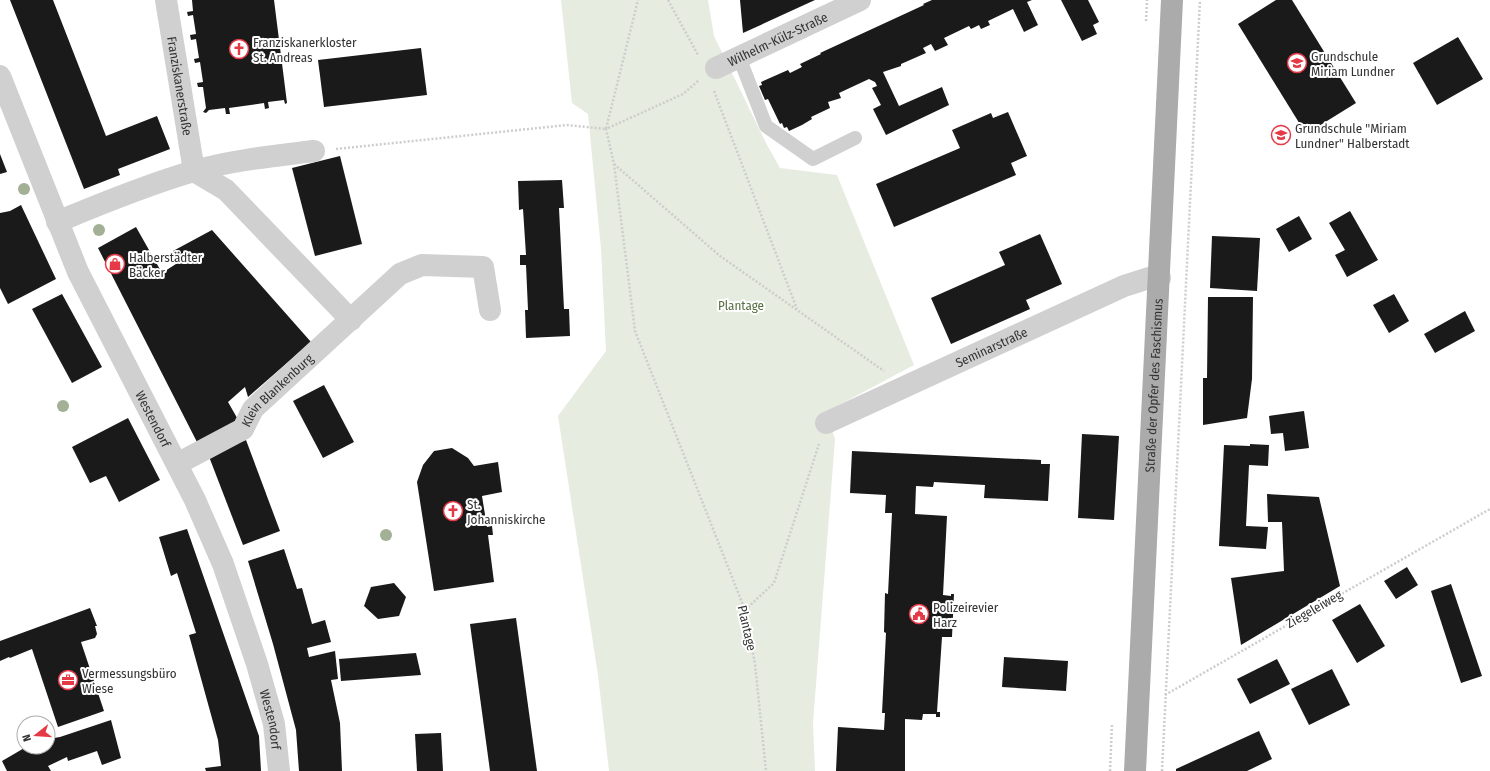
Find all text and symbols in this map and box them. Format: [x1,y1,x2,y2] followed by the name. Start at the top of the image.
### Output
[725,9,830,69] street label: Wilhelm-Külz-Straße
[165,35,196,137] street label: Franziskanerstraße
[253,35,357,65] place label: Franziskanerkloster St. Andreas
[228,38,250,60] church icon: Franziskanerkloster St. Andreas
[1311,49,1395,79] place label: Grundschule Miriam Lundner
[1286,52,1308,74] school or university icon: Grundschule Miriam Lundner
[1295,121,1410,151] place label: Grundschule "Miriam Lundner" Halberstadt
[1270,124,1292,146] school or university icon: Grundschule "Miriam Lundner" Halberstadt
[129,250,203,280] place label: Halberstädter Bäcker
[104,253,126,275] shop icon: Halberstädter Bäcker
[718,298,764,313] park label: Plantage
[1142,298,1165,473] street label: Straße der Opfer des Faschismus
[953,324,1030,370] street label: Seminarstraße
[238,350,317,429] street label: Klein Blankenburg
[133,388,174,450] street label: Westendorf
[467,497,545,527] place label: St. Johanniskirche
[442,500,464,522] church icon: St. Johanniskirche
[1283,586,1345,631] street label: Ziegeleiweg
[933,600,999,630] place label: Polizeirevier Harz
[908,603,930,625] public building icon: Polizeirevier Harz
[735,604,759,652] street label: Plantage
[82,666,177,696] place label: Vermessungsbüro Wiese
[57,669,79,691] office icon: Vermessungsbüro Wiese
[257,688,284,751] street label: Westendorf
[16,715,56,755] north arrow
[20,733,34,743] text: N

